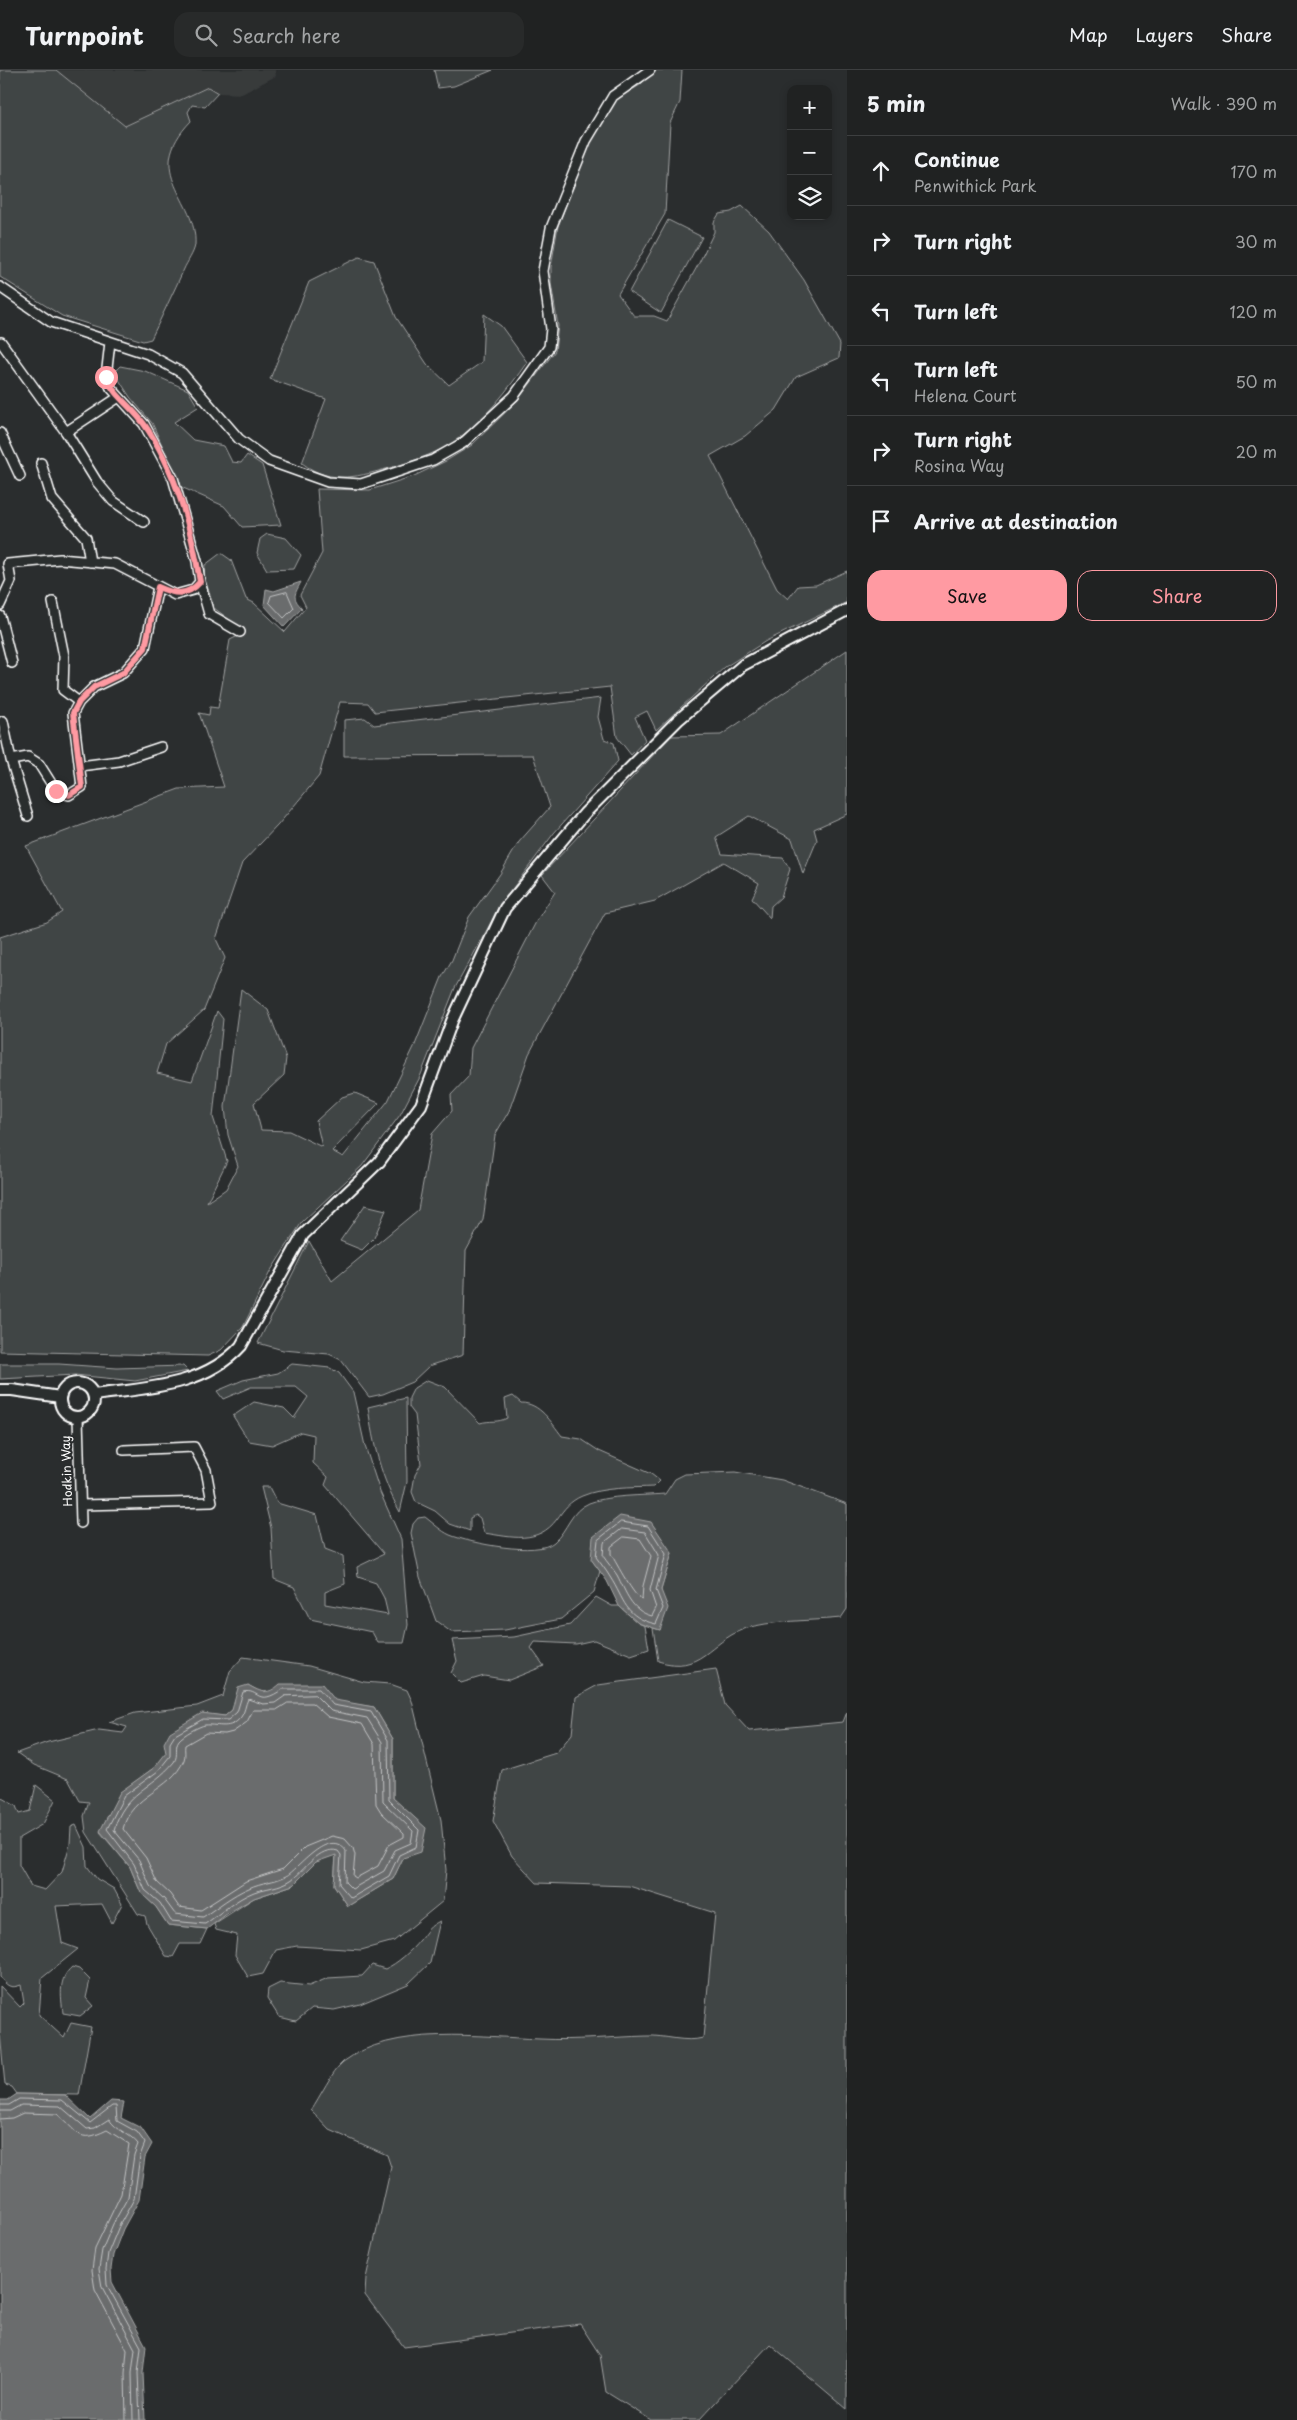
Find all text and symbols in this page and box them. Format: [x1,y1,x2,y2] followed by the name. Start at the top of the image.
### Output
[174,12,524,57] search box
[25,17,144,53] text: Turnpoint
[192,21,220,49] icon: search
[232,21,341,49] text: Search here
[1069,21,1108,48] text: Map
[1136,21,1193,48] text: Layers
[1221,21,1272,48] text: Share
[787,85,832,220] map controls
[787,85,832,130] button: +
[867,87,925,119] text: 5 min
[1171,91,1277,115] text: Walk · 390 m
[787,130,832,175] button: −
[914,145,1000,173] text: Continue
[867,157,895,185] icon: ahead
[1231,159,1277,183] text: 170 m
[914,173,1037,197] text: Penwithick Park
[787,175,832,220] button: layers
[867,227,895,255] icon: right
[914,227,1012,255] text: Turn right
[1235,229,1277,253] text: 30 m
[867,297,895,325] icon: left
[914,297,998,325] text: Turn left
[1230,299,1277,323] text: 120 m
[914,355,998,383] text: Turn left
[95,366,118,389] route start
[867,367,895,395] icon: left
[1236,369,1277,393] text: 50 m
[914,383,1017,407] text: Helena Court
[914,425,1012,453] text: Turn right
[867,437,895,465] icon: right
[1236,439,1277,463] text: 20 m
[914,453,1004,477] text: Rosina Way
[867,507,895,535] icon: arrive
[914,507,1118,535] text: Arrive at destination
[867,570,1067,621] button: Save
[1077,570,1277,621] button: Share
[45,780,68,803] route end
[56,1435,76,1507] street label: Hodkin Way

